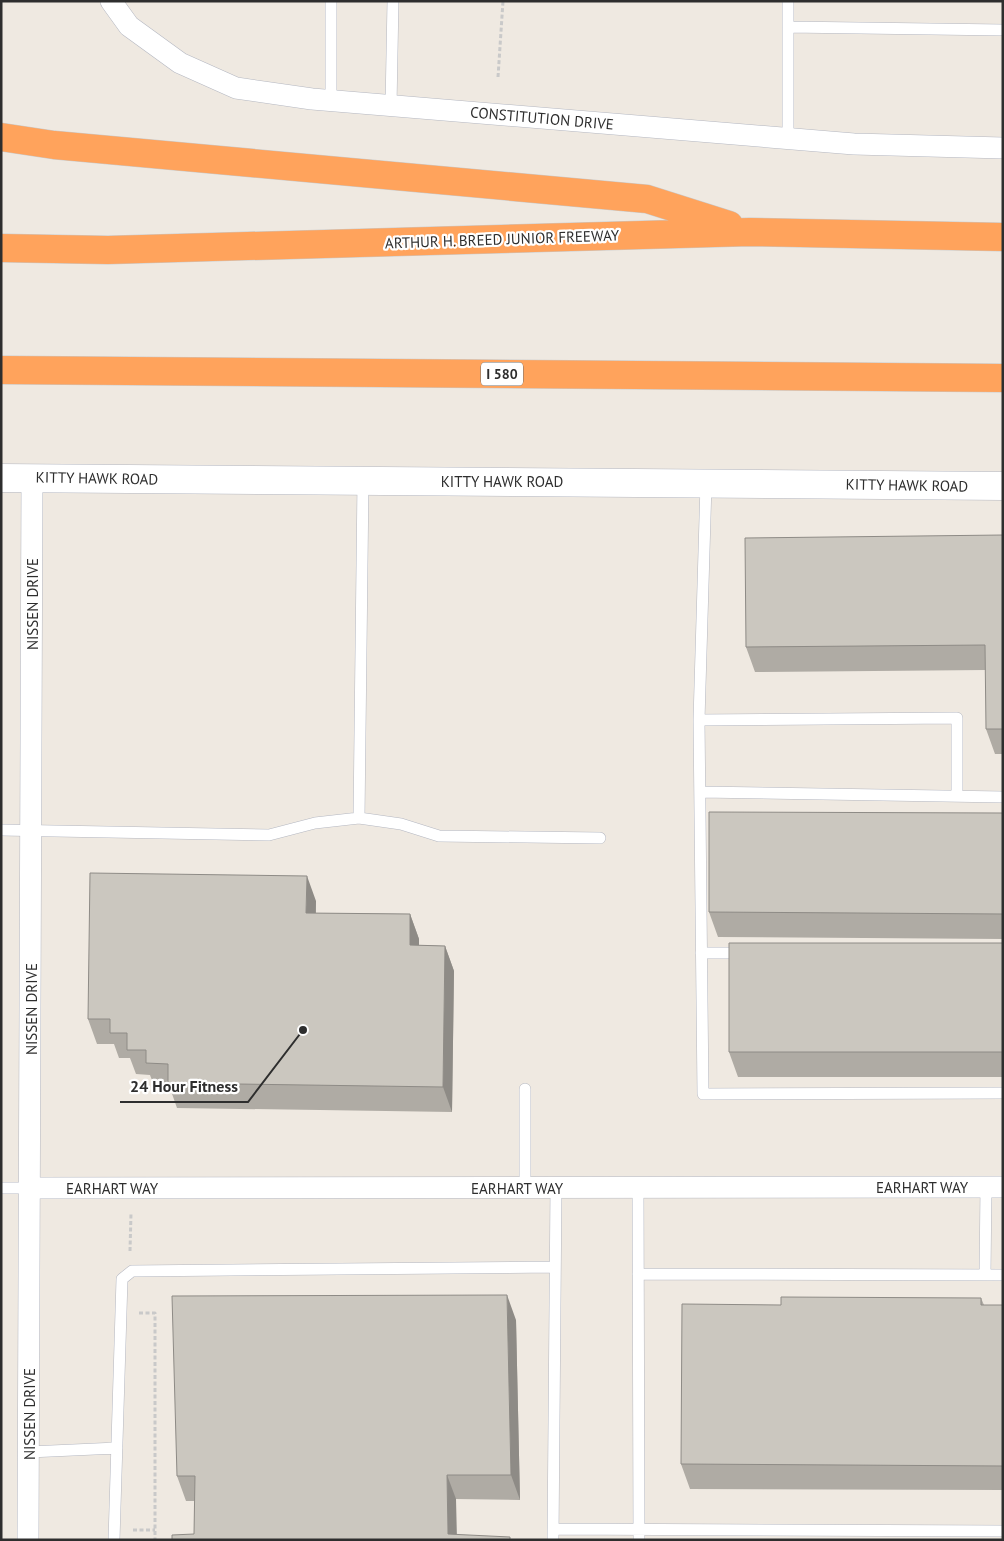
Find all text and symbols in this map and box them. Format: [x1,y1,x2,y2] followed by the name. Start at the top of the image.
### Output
[469,102,615,134] street label: CONSTITUTION DRIVE
[385,225,620,253] street label: ARTHUR H. BREED JUNIOR FREEWAY
[481,362,523,386] road number: I 580
[36,467,158,489] street label: KITTY HAWK ROAD
[441,472,563,491] street label: KITTY HAWK ROAD
[846,474,968,496] street label: KITTY HAWK ROAD
[23,558,42,650] street label: NISSEN DRIVE
[22,963,41,1055] street label: NISSEN DRIVE
[120,1071,248,1102] callout: 24 Hour Fitness
[130,1076,238,1096] text: 24 Hour Fitness
[876,1178,969,1197] street label: EARHART WAY
[66,1179,159,1198] street label: EARHART WAY
[471,1179,564,1198] street label: EARHART WAY
[20,1368,39,1460] street label: NISSEN DRIVE

